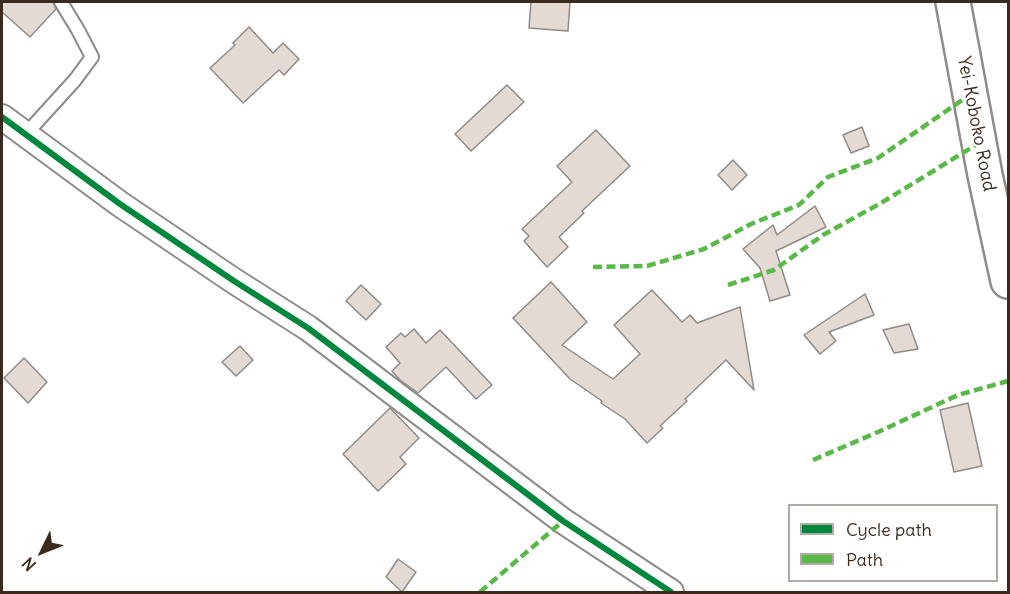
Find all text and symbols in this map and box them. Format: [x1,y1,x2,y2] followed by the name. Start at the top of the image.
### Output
[952,55,1000,193] street label: Yei-Koboko Road
[788,504,998,582] legend
[846,518,932,541] text: Cycle path
[12,522,72,582] north arrow
[846,548,883,571] text: Path
[18,553,40,575] text: N

